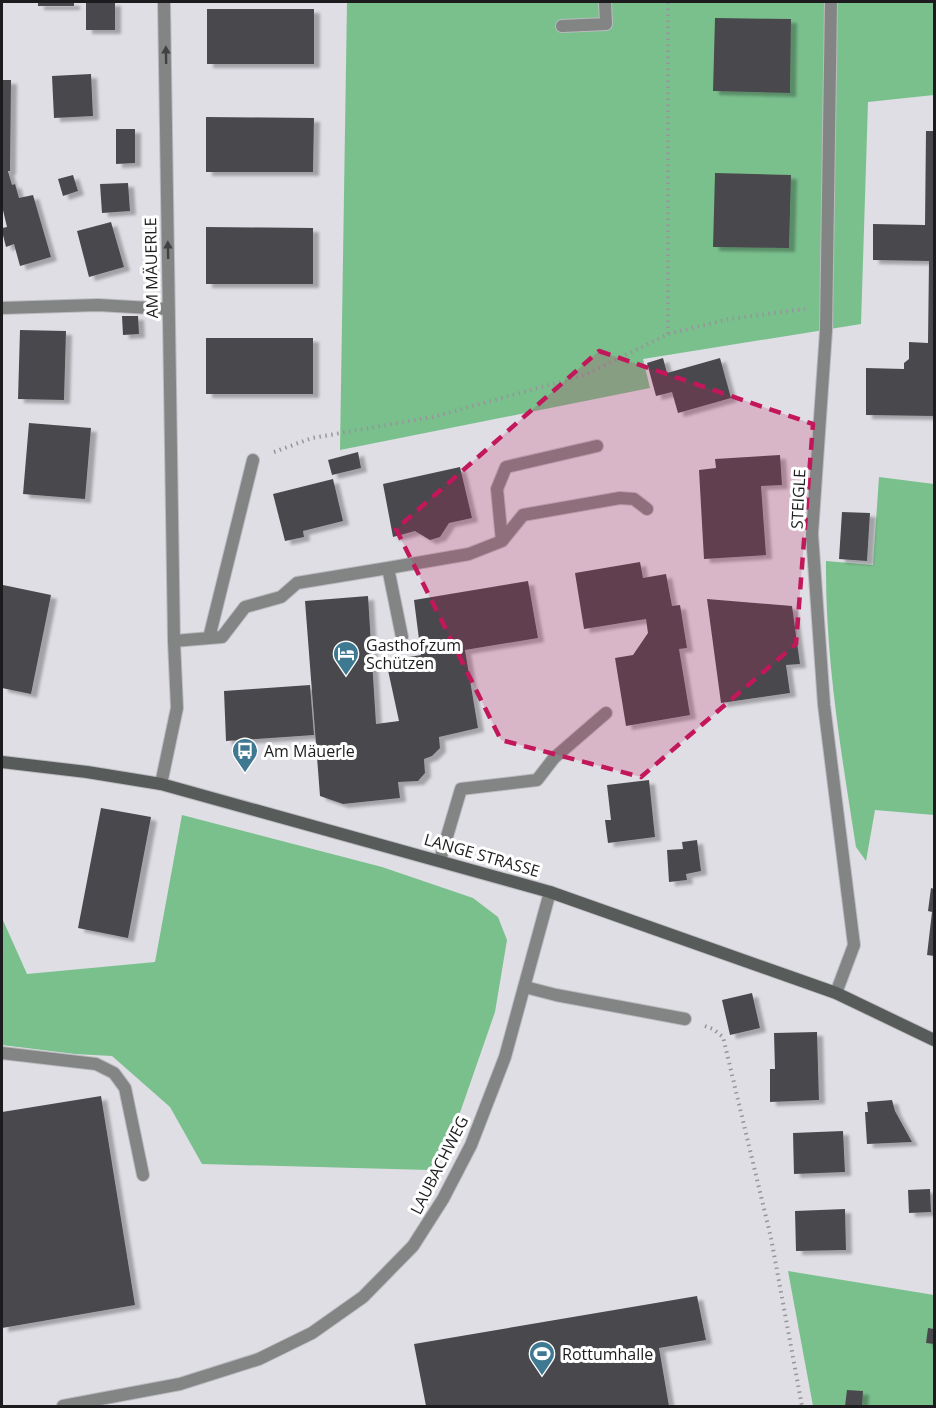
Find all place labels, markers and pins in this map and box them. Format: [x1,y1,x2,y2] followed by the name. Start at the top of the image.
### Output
[366,634,461,674] place label: Gasthof zum Schützen
[331,639,361,677] hotel icon: Gasthof zum Schützen
[230,736,260,774] bus stop icon: Am Mäuerle
[264,740,355,762] place label: Am Mäuerle
[527,1339,557,1377] sports icon: Rottumhalle
[562,1343,653,1365] place label: Rottumhalle

